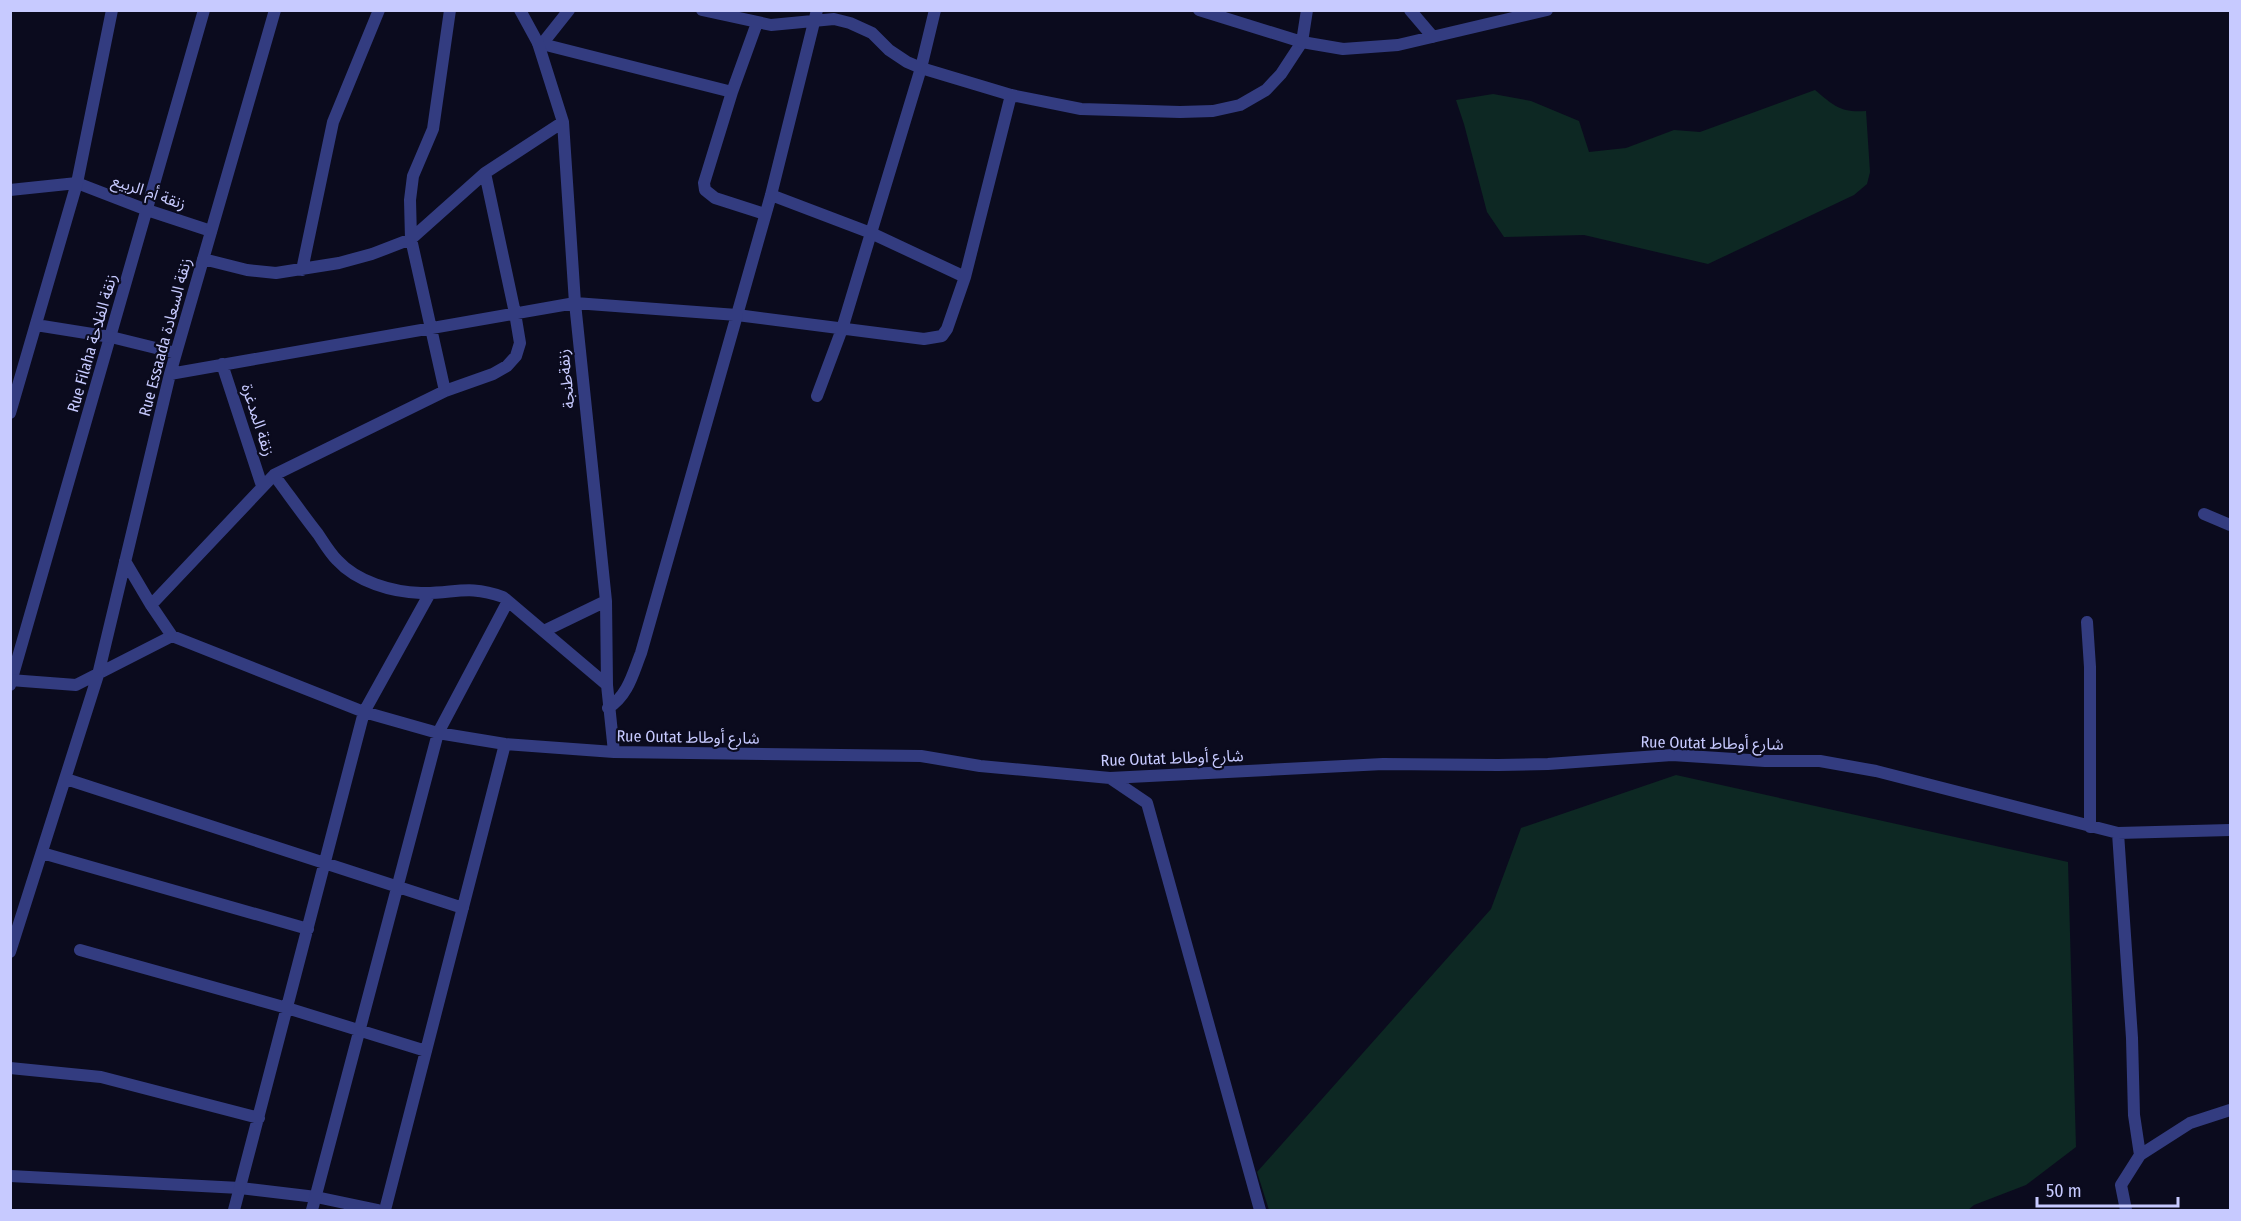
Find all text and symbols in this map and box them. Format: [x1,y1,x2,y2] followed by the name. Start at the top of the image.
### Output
[109,170,189,216] street label: زنقة أم الربيع
[135,256,195,418] street label: Rue Essaada زنقة السعادة
[63,272,121,414] street label: Rue Filaha زنقة الفلاحة
[553,348,579,410] street label: زنقةطنجة
[237,381,279,459] street label: زنقة المدغرة
[616,726,760,751] street label: Rue Outat شارع أوطاط
[1640,732,1784,757] street label: Rue Outat شارع أوطاط
[1100,746,1244,773] street label: Rue Outat شارع أوطاط
[2037,1170,2178,1208] scale bar
[2046,1180,2082,1202] text: 50 m

